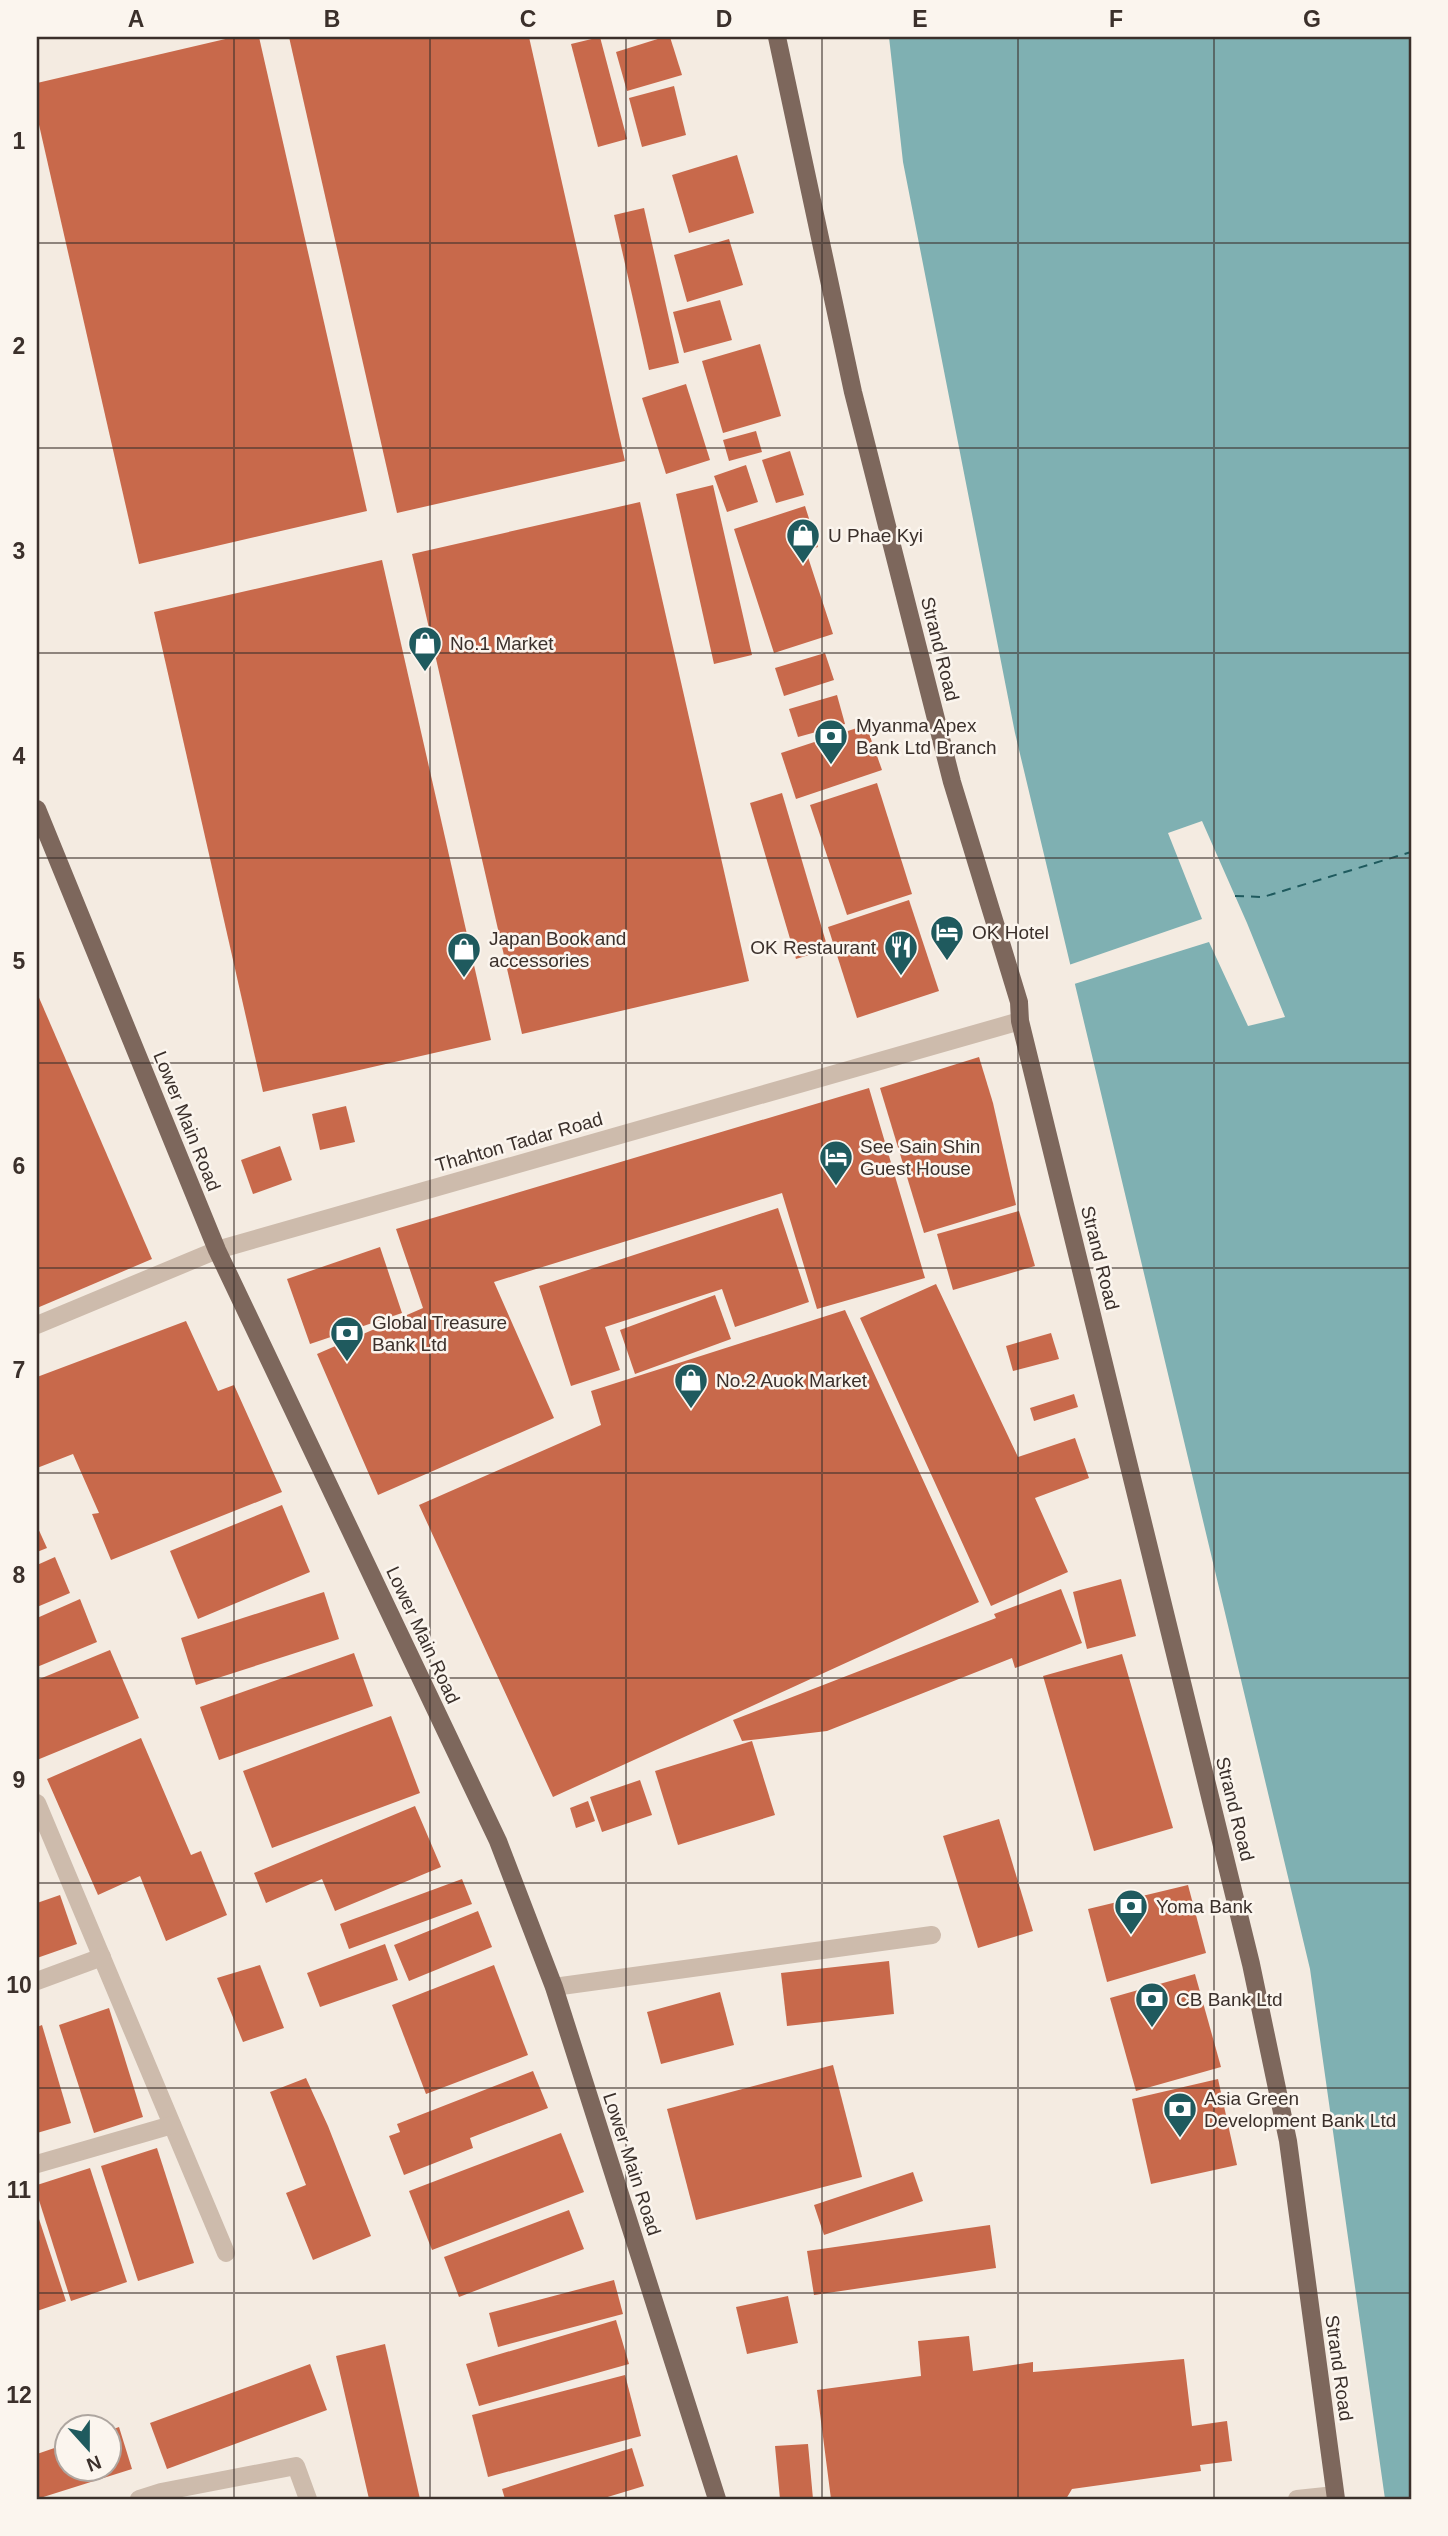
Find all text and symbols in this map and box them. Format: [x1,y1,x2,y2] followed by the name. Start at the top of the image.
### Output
[128,6,144,32] text: A
[324,6,340,32] text: B
[520,6,536,32] text: C
[716,6,732,32] text: D
[912,6,928,32] text: E
[1109,6,1123,32] text: F
[1303,6,1321,32] text: G
[13,128,26,154] text: 1
[13,333,25,359] text: 2
[784,516,822,565] shop icon: U Phae Kyi
[828,525,923,546] place label: U Phae Kyi
[13,538,25,564] text: 3
[917,595,963,703] street label: Strand Road
[406,624,444,673] shop icon: No.1 Market
[450,633,554,654] place label: No.1 Market
[856,715,996,758] place label: Myanma Apex Bank Ltd Branch
[812,717,850,766] bank icon: Myanma Apex Bank Ltd Branch
[13,743,26,769] text: 4
[928,913,966,962] hotel icon: OK Hotel
[972,922,1049,943] place label: OK Hotel
[489,928,626,971] place label: Japan Book and accessories
[882,928,920,977] restaurant icon: OK Restaurant
[445,930,483,979] shop icon: Japan Book and accessories
[750,937,877,958] place label: OK Restaurant
[13,948,26,974] text: 5
[149,1048,225,1194] street label: Lower Main Road
[433,1108,605,1176] street label: Thahton Tadar Road
[860,1136,980,1179] place label: See Sain Shin Guest House
[817,1138,855,1187] hotel icon: See Sain Shin Guest House
[13,1153,25,1179] text: 6
[1077,1204,1123,1312] street label: Strand Road
[372,1312,507,1355] place label: Global Treasure Bank Ltd
[328,1314,366,1363] bank icon: Global Treasure Bank Ltd
[13,1357,25,1383] text: 7
[672,1361,710,1410] shop icon: No.2 Auok Market
[716,1370,868,1391] place label: No.2 Auok Market
[13,1562,26,1588] text: 8
[382,1563,464,1707] street label: Lower Main Road
[1212,1755,1258,1863] street label: Strand Road
[13,1767,25,1793] text: 9
[1112,1887,1150,1936] bank icon: Yoma Bank
[1156,1896,1253,1917] place label: Yoma Bank
[6,1972,32,1998] text: 10
[1133,1980,1171,2029] bank icon: CB Bank Ltd
[1176,1989,1283,2010] place label: CB Bank Ltd
[1204,2088,1396,2131] place label: Asia Green Development Bank Ltd
[599,2090,665,2238] street label: Lower Main Road
[1161,2090,1199,2139] bank icon: Asia Green Development Bank Ltd
[7,2177,31,2203] text: 11
[1321,2314,1357,2422] street label: Strand Road
[6,2382,32,2408] text: 12
[52,2414,122,2484] north arrow
[84,2451,104,2476] text: N

